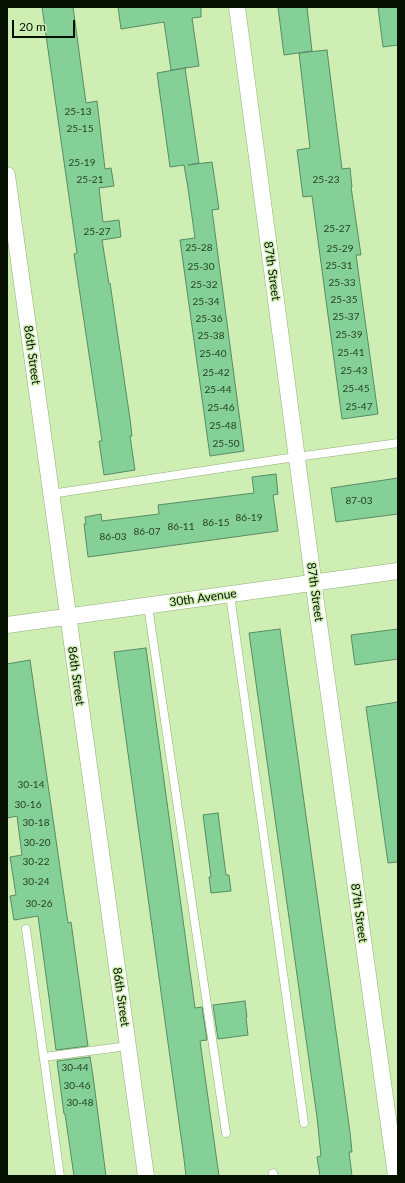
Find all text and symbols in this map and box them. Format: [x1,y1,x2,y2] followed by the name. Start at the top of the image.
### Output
[14,12,77,38] scale bar
[19,19,46,34] text: 20 m
[65,106,91,118] house number: 25-13
[67,123,93,135] house number: 25-15
[69,157,95,169] house number: 25-19
[77,174,103,186] house number: 25-21
[313,174,339,186] house number: 25-23
[324,223,350,235] house number: 25-27
[84,226,110,238] house number: 25-27
[261,240,283,302] street label: 87th Street
[186,242,212,254] house number: 25-28
[327,243,353,255] house number: 25-29
[326,260,352,272] house number: 25-31
[188,261,214,273] house number: 25-30
[329,277,355,289] house number: 25-33
[191,279,217,291] house number: 25-32
[331,294,357,306] house number: 25-35
[193,296,219,308] house number: 25-34
[333,311,359,323] house number: 25-37
[196,313,222,325] house number: 25-36
[21,324,43,386] street label: 86th Street
[336,329,362,341] house number: 25-39
[198,330,224,342] house number: 25-38
[338,347,364,359] house number: 25-41
[200,348,226,360] house number: 25-40
[341,365,367,377] house number: 25-43
[203,367,229,379] house number: 25-42
[343,383,369,395] house number: 25-45
[205,384,231,396] house number: 25-44
[346,401,372,413] house number: 25-47
[208,402,234,414] house number: 25-46
[210,420,236,432] house number: 25-48
[213,438,239,450] house number: 25-50
[346,495,372,507] house number: 87-03
[236,512,262,524] house number: 86-19
[203,517,229,529] house number: 86-15
[168,521,194,533] house number: 86-11
[134,526,160,538] house number: 86-07
[100,531,126,543] house number: 86-03
[304,561,326,623] street label: 87th Street
[168,586,238,610] street label: 30th Avenue
[65,645,87,707] street label: 86th Street
[18,779,44,791] house number: 30-14
[15,799,41,811] house number: 30-16
[23,817,49,829] house number: 30-18
[24,837,50,849] house number: 30-20
[23,856,49,868] house number: 30-22
[23,876,49,888] house number: 30-24
[348,882,370,944] street label: 87th Street
[26,898,52,910] house number: 30-26
[110,966,132,1028] street label: 86th Street
[62,1062,88,1074] house number: 30-44
[64,1080,90,1092] house number: 30-46
[67,1097,93,1109] house number: 30-48

